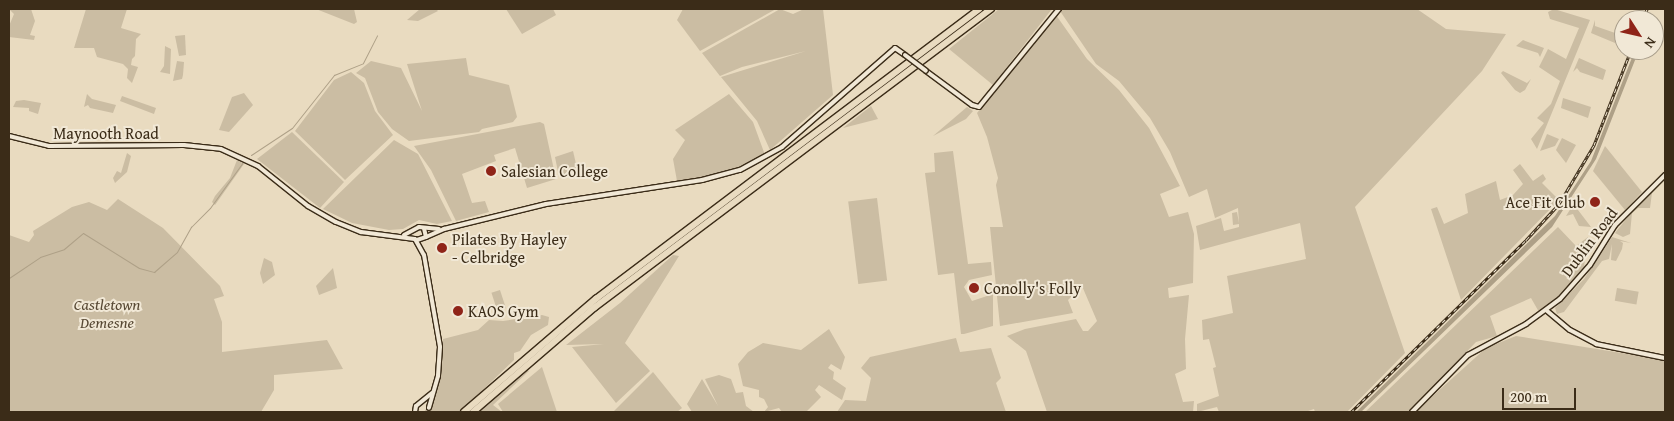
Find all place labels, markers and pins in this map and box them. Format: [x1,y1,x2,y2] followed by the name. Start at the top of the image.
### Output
[501,161,608,181] place label: Salesian College
[485,165,497,177] marker: Salesian College
[1506,192,1585,212] place label: Ace Fit Club
[1589,196,1601,208] marker: Ace Fit Club
[452,229,567,267] place label: Pilates By Hayley - Celbridge
[436,242,448,254] marker: Pilates By Hayley - Celbridge
[984,278,1081,298] place label: Conolly's Folly
[968,282,980,294] marker: Conolly's Folly
[468,301,538,321] place label: KAOS Gym
[452,305,464,317] marker: KAOS Gym

